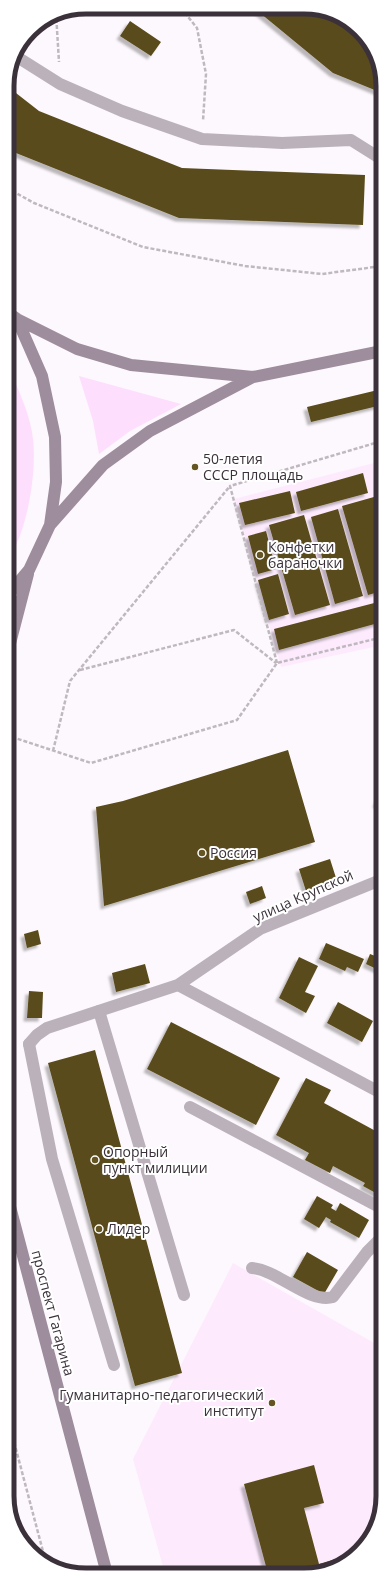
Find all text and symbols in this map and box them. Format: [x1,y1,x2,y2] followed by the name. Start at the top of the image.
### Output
[203,449,303,484] place label: 50-летия СССР площадь
[190,462,200,472] marker: 50-летия СССР площадь
[268,537,342,572] place label: Конфетки бараночки
[255,550,265,560] marker: Конфетки бараночки
[210,843,257,862] place label: Россия
[197,848,207,858] marker: Россия
[250,865,356,926] street label: улица Крупской
[103,1142,208,1177] place label: Опорный пункт милиции
[90,1155,100,1165] marker: Опорный пункт милиции
[107,1219,150,1238] place label: Лидер
[94,1224,104,1234] marker: Лидер
[28,1248,79,1378] street label: проспект Гагарина
[59,1385,264,1420] place label: Гуманитарно-педагогический институт
[267,1398,277,1408] marker: Гуманитарно-педагогический институт

